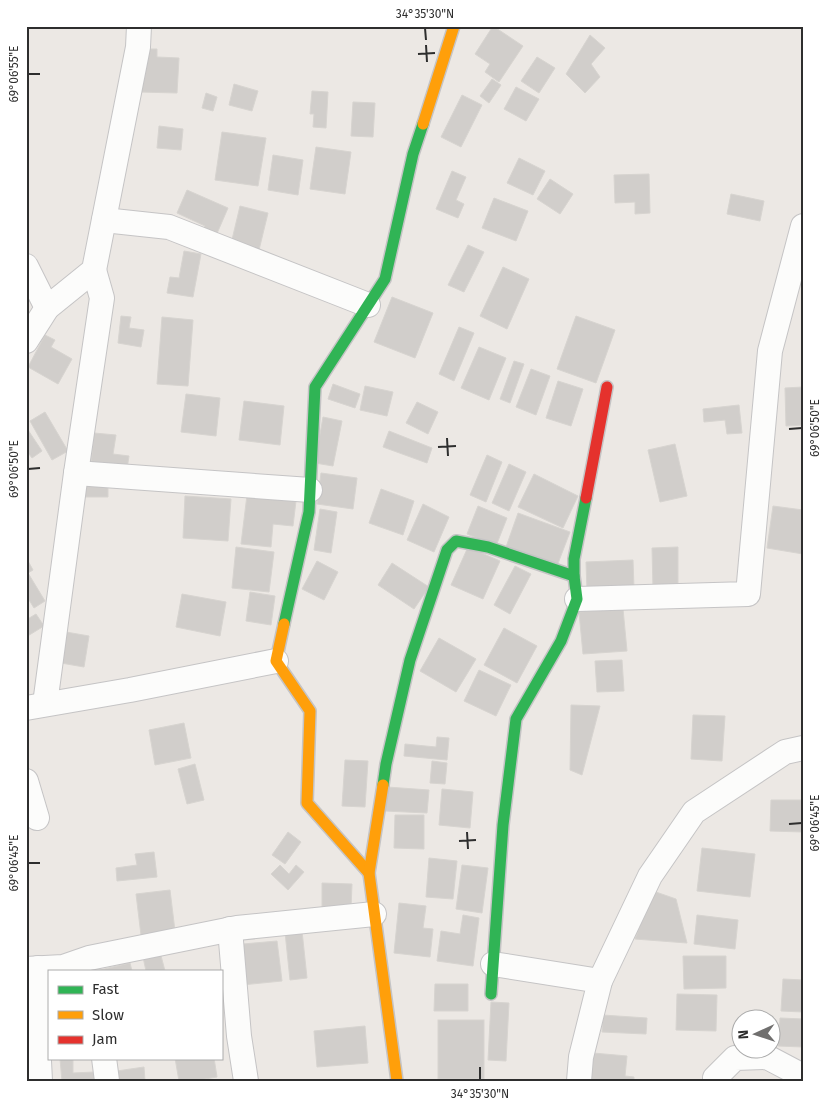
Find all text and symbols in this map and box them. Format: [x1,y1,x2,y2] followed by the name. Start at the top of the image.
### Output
[396,7,454,21] text: 34°35'30"N
[7,45,21,103] text: 69°06'55"E
[808,399,822,457] text: 69°06'50"E
[7,440,21,498] text: 69°06'50"E
[808,795,822,851] text: 69°06'45"E
[7,835,21,891] text: 69°06'45"E
[48,970,222,1060] legend
[92,980,119,998] text: Fast
[92,1006,124,1024] text: Slow
[732,1010,782,1060] north arrow
[92,1030,118,1048] text: Jam
[735,1030,752,1040] text: N
[451,1087,509,1101] text: 34°35'30"N

